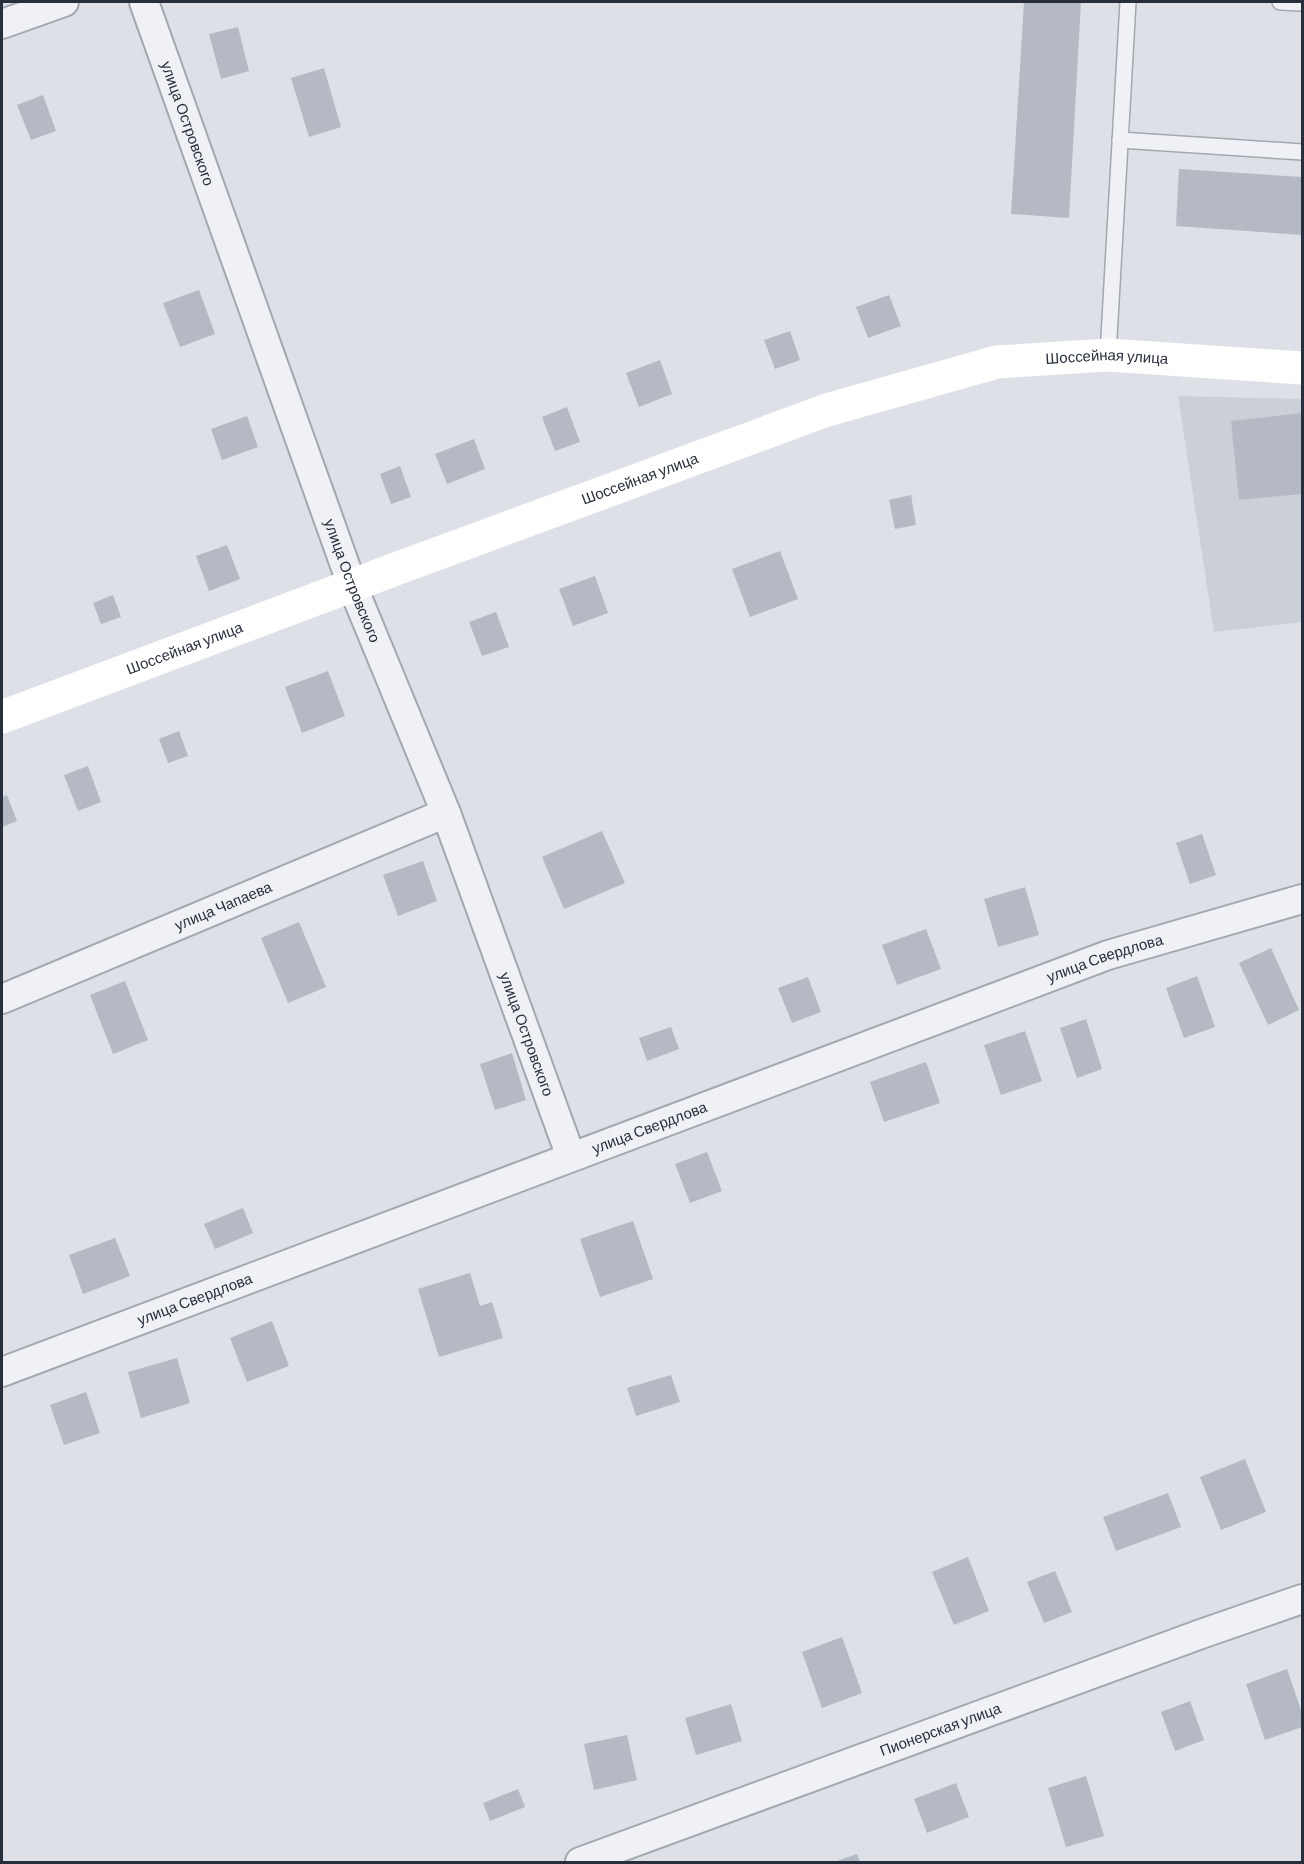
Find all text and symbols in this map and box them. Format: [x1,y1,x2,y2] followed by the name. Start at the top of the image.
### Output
[158,58,219,188] street label: улица Островского
[1045,345,1169,367] street label: Шоссейная улица
[579,448,701,508] street label: Шоссейная улица
[321,516,385,645] street label: улица Островского
[124,617,245,677] street label: Шоссейная улица
[172,877,275,934] street label: улица Чапаева
[1044,929,1165,985] street label: улица Свердлова
[497,969,558,1098] street label: улица Островского
[589,1097,710,1157] street label: улица Свердлова
[134,1268,255,1328] street label: улица Свердлова
[877,1698,1004,1759] street label: Пионерская улица

